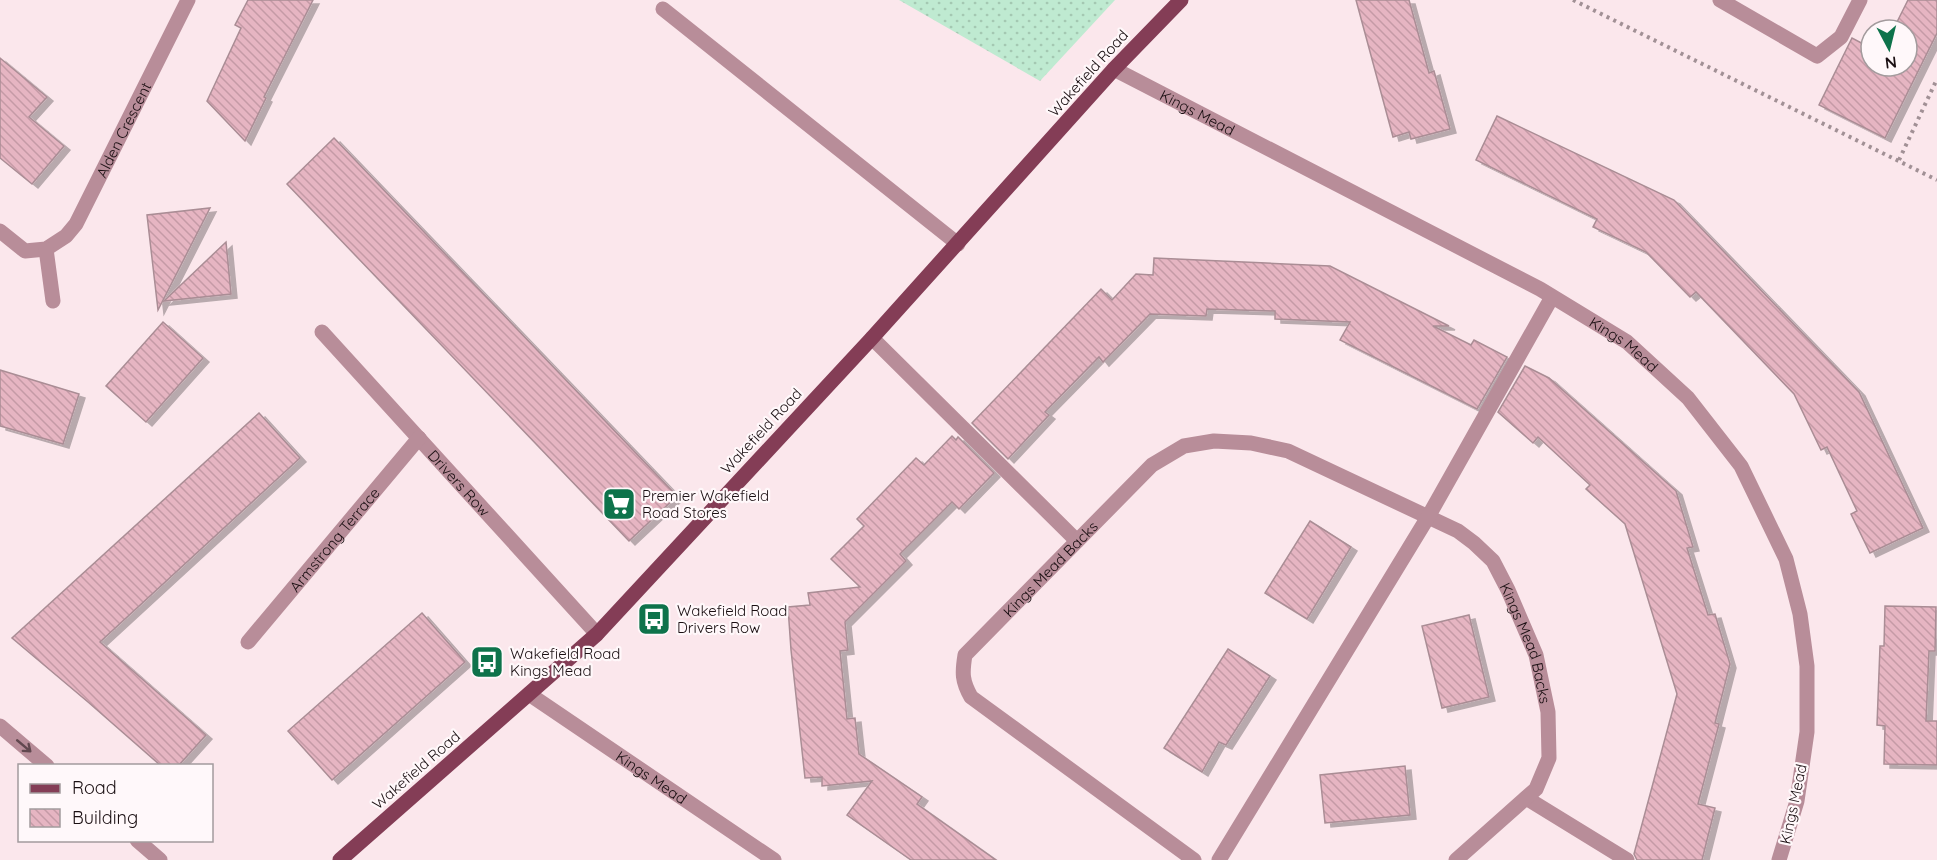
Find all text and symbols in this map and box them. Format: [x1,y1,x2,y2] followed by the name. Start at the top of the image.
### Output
[1859,18,1919,78] north arrow
[1044,26,1132,120] street label: Wakefield Road
[1884,52,1898,74] text: N
[91,79,155,181] street label: Alden Crescent
[1157,85,1238,139] street label: Kings Mead
[1586,312,1662,376] street label: Kings Mead
[716,384,806,478] street label: Wakefield Road
[424,446,494,520] street label: Drivers Row
[285,483,383,595] street label: Armstrong Terrace
[601,486,637,522] supermarket icon: Premier Wakefield Road Stores
[642,486,769,522] place label: Premier Wakefield Road Stores
[999,517,1101,621] street label: Kings Mead Backs
[1496,579,1555,705] street label: Kings Mead Backs
[636,601,672,637] bus stop icon: Wakefield Road Drivers Row
[677,601,787,637] place label: Wakefield Road Drivers Row
[469,644,505,680] bus stop icon: Wakefield Road Kings Mead
[510,644,620,680] place label: Wakefield Road Kings Mead
[368,727,464,813] street label: Wakefield Road
[16,739,32,752] one-way arrow
[612,746,691,808] street label: Kings Mead
[1775,762,1811,846] street label: Kings Mead
[18,764,213,842] legend
[72,776,117,799] text: Road
[72,806,138,829] text: Building

